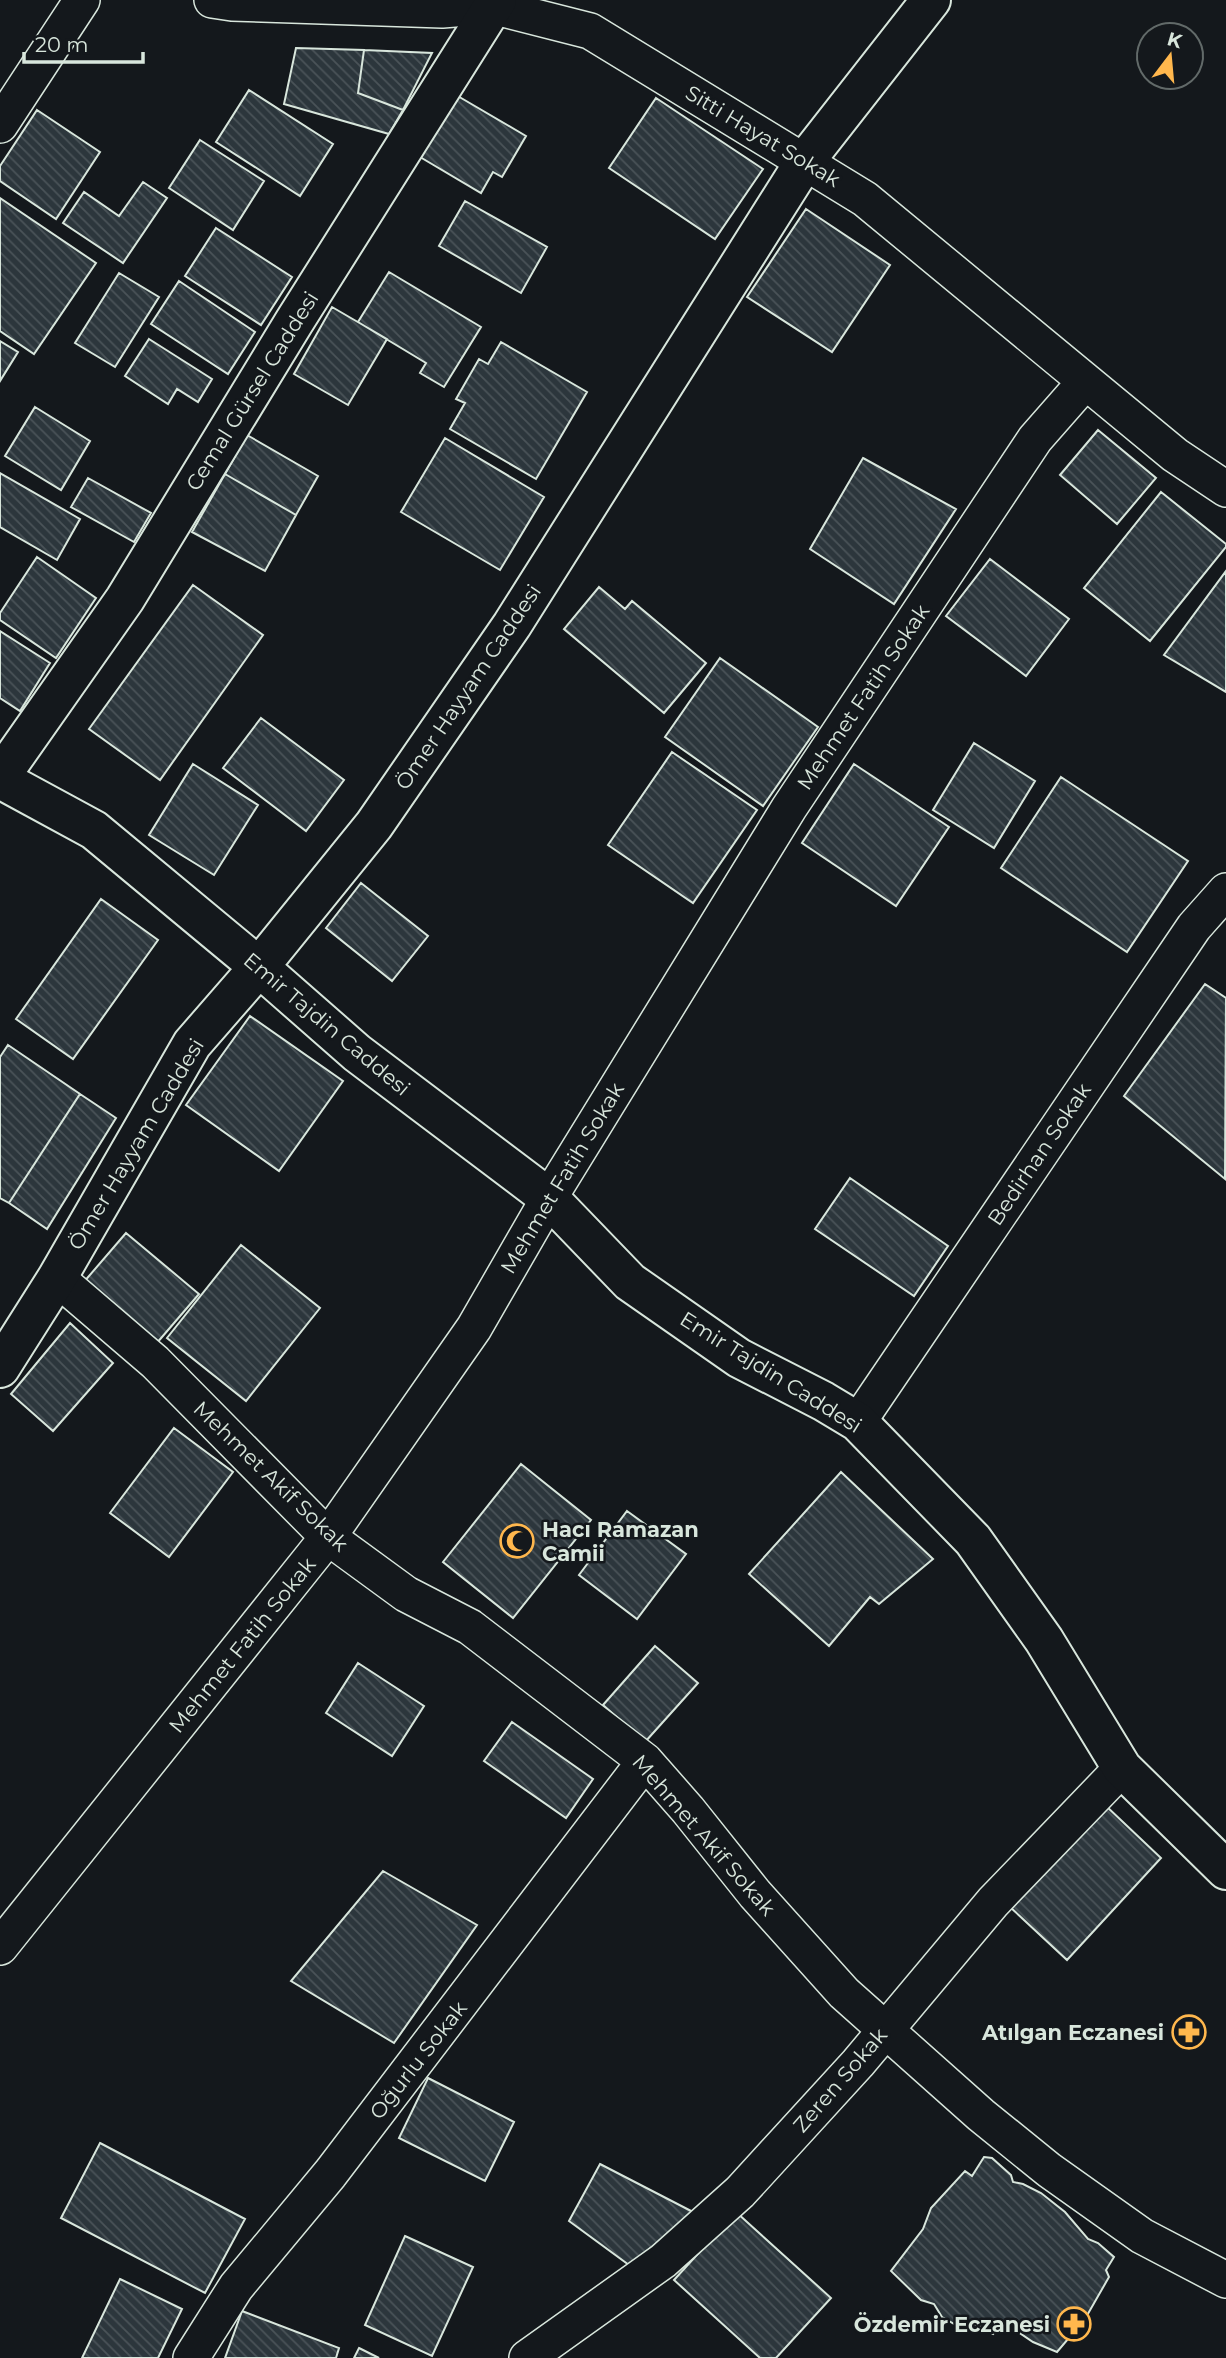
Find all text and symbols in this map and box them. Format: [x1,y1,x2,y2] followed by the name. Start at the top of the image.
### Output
[24,21,144,65] scale bar
[1135,21,1205,91] north arrow
[1165,27,1185,53] text: K
[35,32,89,57] text: 20 m
[681,80,845,192] street label: Sitti Hayat Sokak
[180,287,324,495] street label: Cemal Gürsel Caddesi
[390,580,546,794] street label: Ömer Hayyam Caddesi
[792,599,935,795] street label: Mehmet Fatih Sokak
[239,947,415,1101] street label: Emir Tajdin Caddesi
[63,1034,209,1254] street label: Ömer Hayyam Caddesi
[495,1078,629,1278] street label: Mehmet Fatih Sokak
[982,1078,1096,1230] street label: Bedirhan Sokak
[676,1306,866,1438] street label: Emir Tajdin Caddesi
[189,1396,354,1557] street label: Mehmet Akif Sokak
[542,1517,699,1566] place label: Hacı Ramazan Camii
[498,1522,536,1560] mosque icon: Hacı Ramazan Camii
[164,1552,321,1738] street label: Mehmet Fatih Sokak
[627,1749,781,1921] street label: Mehmet Akif Sokak
[364,1996,472,2124] street label: Oğurlu Sokak
[1170,2013,1208,2051] pharmacy icon: Atılgan Eczanesi
[981,2020,1164,2045] place label: Atılgan Eczanesi
[788,2022,892,2137] street label: Zeren Sokak
[1055,2305,1093,2343] pharmacy icon: Özdemir Eczanesi
[854,2311,1050,2337] place label: Özdemir Eczanesi

